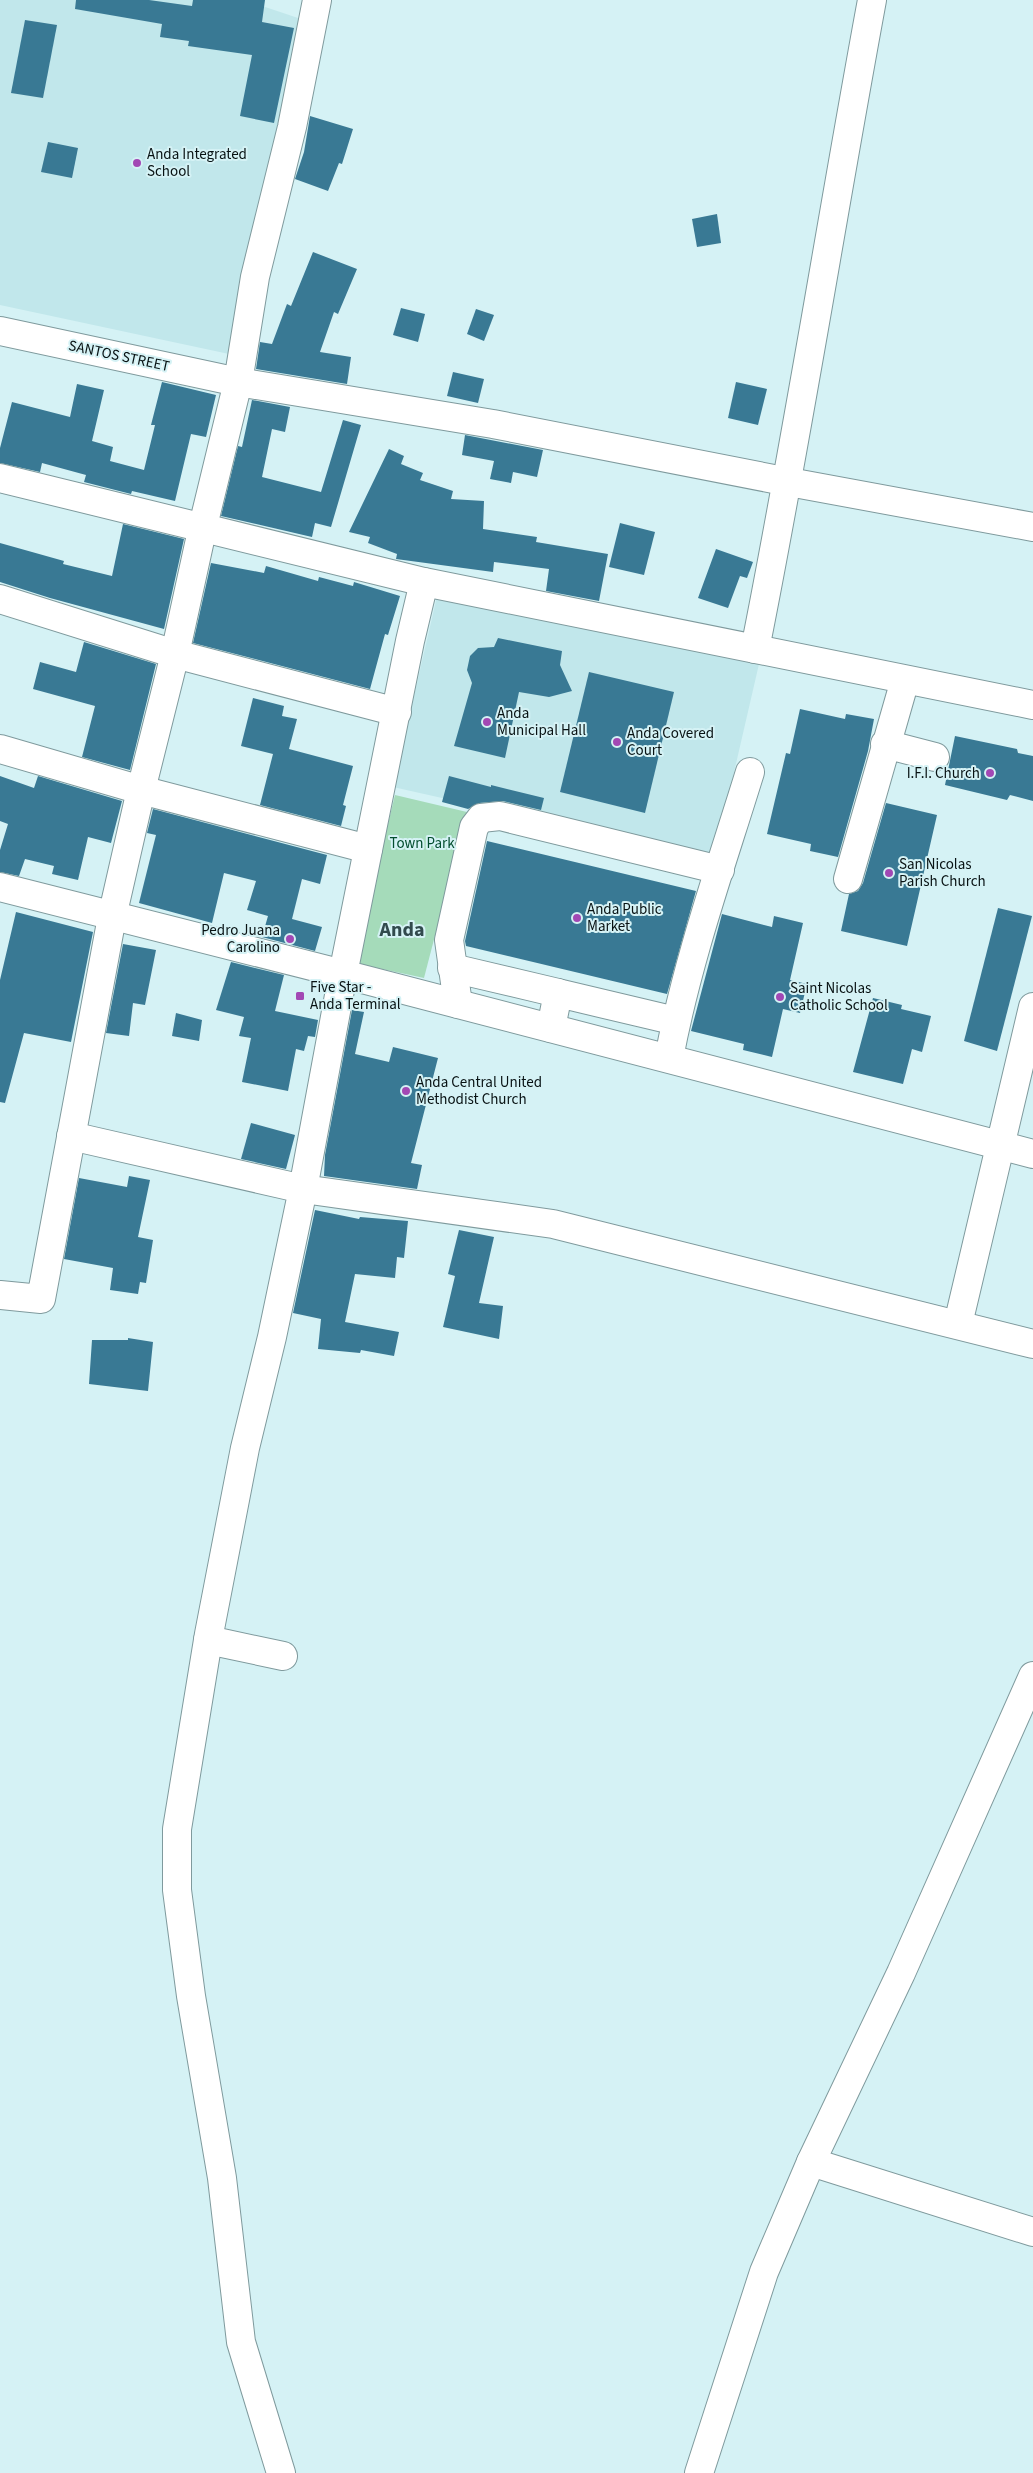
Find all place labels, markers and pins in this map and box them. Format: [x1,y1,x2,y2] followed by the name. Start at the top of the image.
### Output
[147,144,247,182] place label: Anda Integrated School
[131,157,143,169] marker: Anda Integrated School
[497,703,586,741] place label: Anda Municipal Hall
[481,716,493,728] marker: Anda Municipal Hall
[627,723,714,761] place label: Anda Covered Court
[611,736,623,748] marker: Anda Covered Court
[907,763,980,784] place label: I.F.I. Church
[984,767,996,779] marker: I.F.I. Church
[899,854,986,892] place label: San Nicolas Parish Church
[883,867,895,879] marker: San Nicolas Parish Church
[587,899,662,937] place label: Anda Public Market
[571,912,583,924] marker: Anda Public Market
[201,920,280,958] place label: Pedro Juana Carolino
[284,933,296,945] marker: Pedro Juana Carolino
[310,977,401,1015] place label: Five Star - Anda Terminal
[790,978,888,1016] place label: Saint Nicolas Catholic School
[294,990,306,1002] marker: Five Star - Anda Terminal
[774,991,786,1003] marker: Saint Nicolas Catholic School
[416,1072,542,1110] place label: Anda Central United Methodist Church
[400,1085,412,1097] marker: Anda Central United Methodist Church

